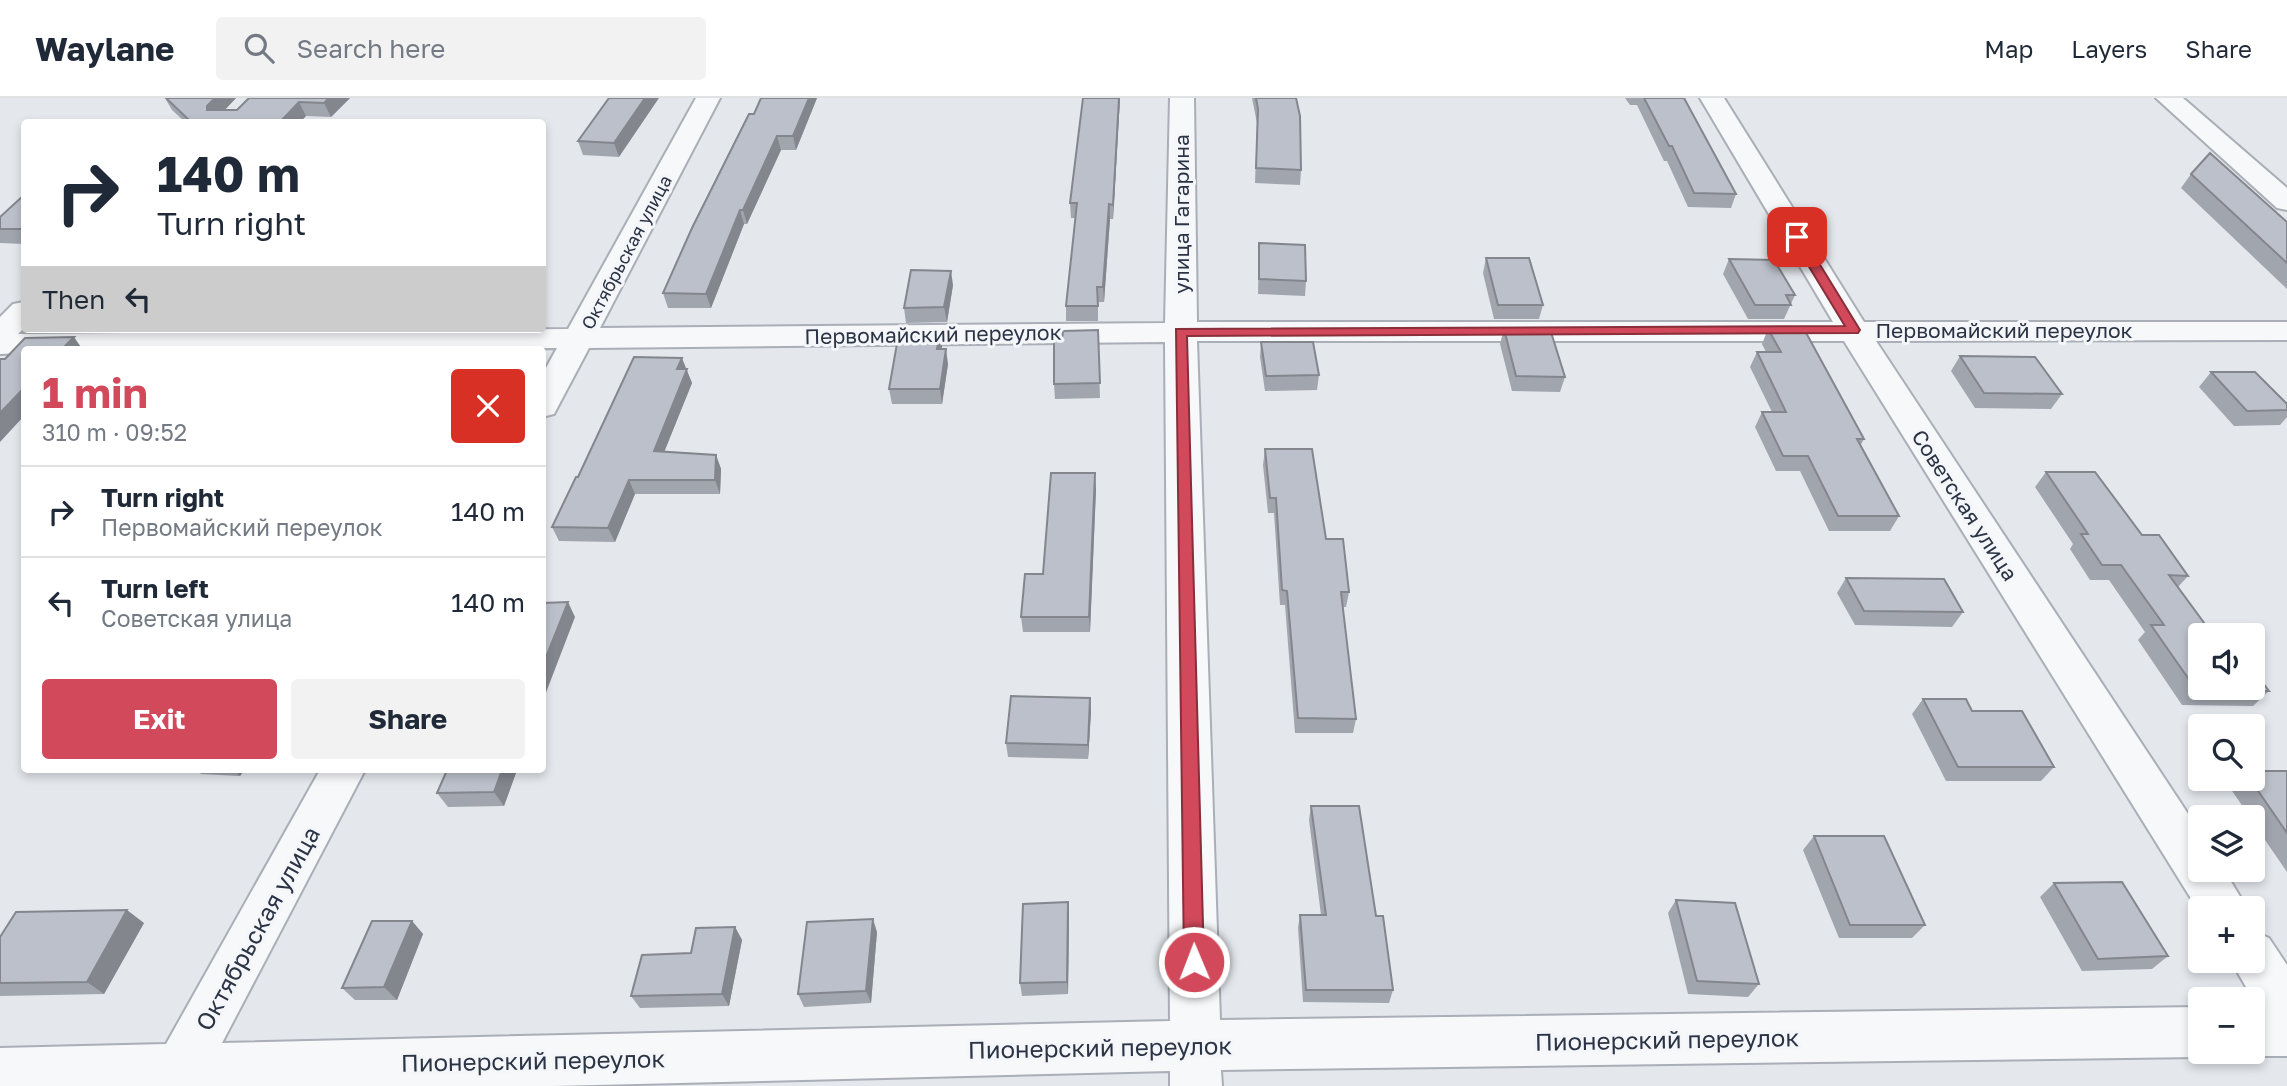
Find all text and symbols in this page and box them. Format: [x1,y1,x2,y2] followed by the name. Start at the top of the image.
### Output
[216,17,706,80] search box
[35,29,174,68] text: Waylane
[240,29,278,67] icon: search
[296,33,445,64] text: Search here
[1984,34,2033,63] text: Map
[2071,34,2147,63] text: Layers
[2185,34,2252,63] text: Share
[1168,134,1194,294] street label: улица Гагарина
[157,144,300,203] text: 140 m
[42,147,133,238] icon: right
[576,171,676,333] street label: Октябрьская улица
[157,204,306,242] text: Turn right
[1767,207,1827,267] pin
[1778,218,1816,256] icon: arrive
[119,280,157,318] icon: left
[42,284,105,315] text: Then
[1875,317,2133,343] street label: Первомайский переулок
[804,319,1062,349] street label: Первомайский переулок
[42,367,148,417] text: 1 min
[451,369,525,443] button: close
[42,418,187,446] text: 310 m · 09:52
[1907,425,2023,585] street label: Советская улица
[101,482,224,513] text: Turn right
[42,493,80,531] icon: right
[451,496,525,527] text: 140 m
[101,513,383,541] text: Первомайский переулок
[101,573,209,604] text: Turn left
[42,584,80,622] icon: left
[451,587,525,618] text: 140 m
[101,604,292,632] text: Советская улица
[2188,623,2265,1064] map controls
[2188,623,2265,700] button: sound
[42,679,277,759] button: Exit
[291,679,525,759] button: Share
[2188,714,2265,791] button: search
[2188,805,2265,882] button: layers
[189,821,325,1035] street label: Октябрьская улица
[2188,896,2265,973] button: +
[1157,925,1231,999] position arrow
[2188,987,2265,1064] button: −
[1535,1022,1800,1056] street label: Пионерский переулок
[968,1030,1233,1064] street label: Пионерский переулок
[401,1043,666,1077] street label: Пионерский переулок

